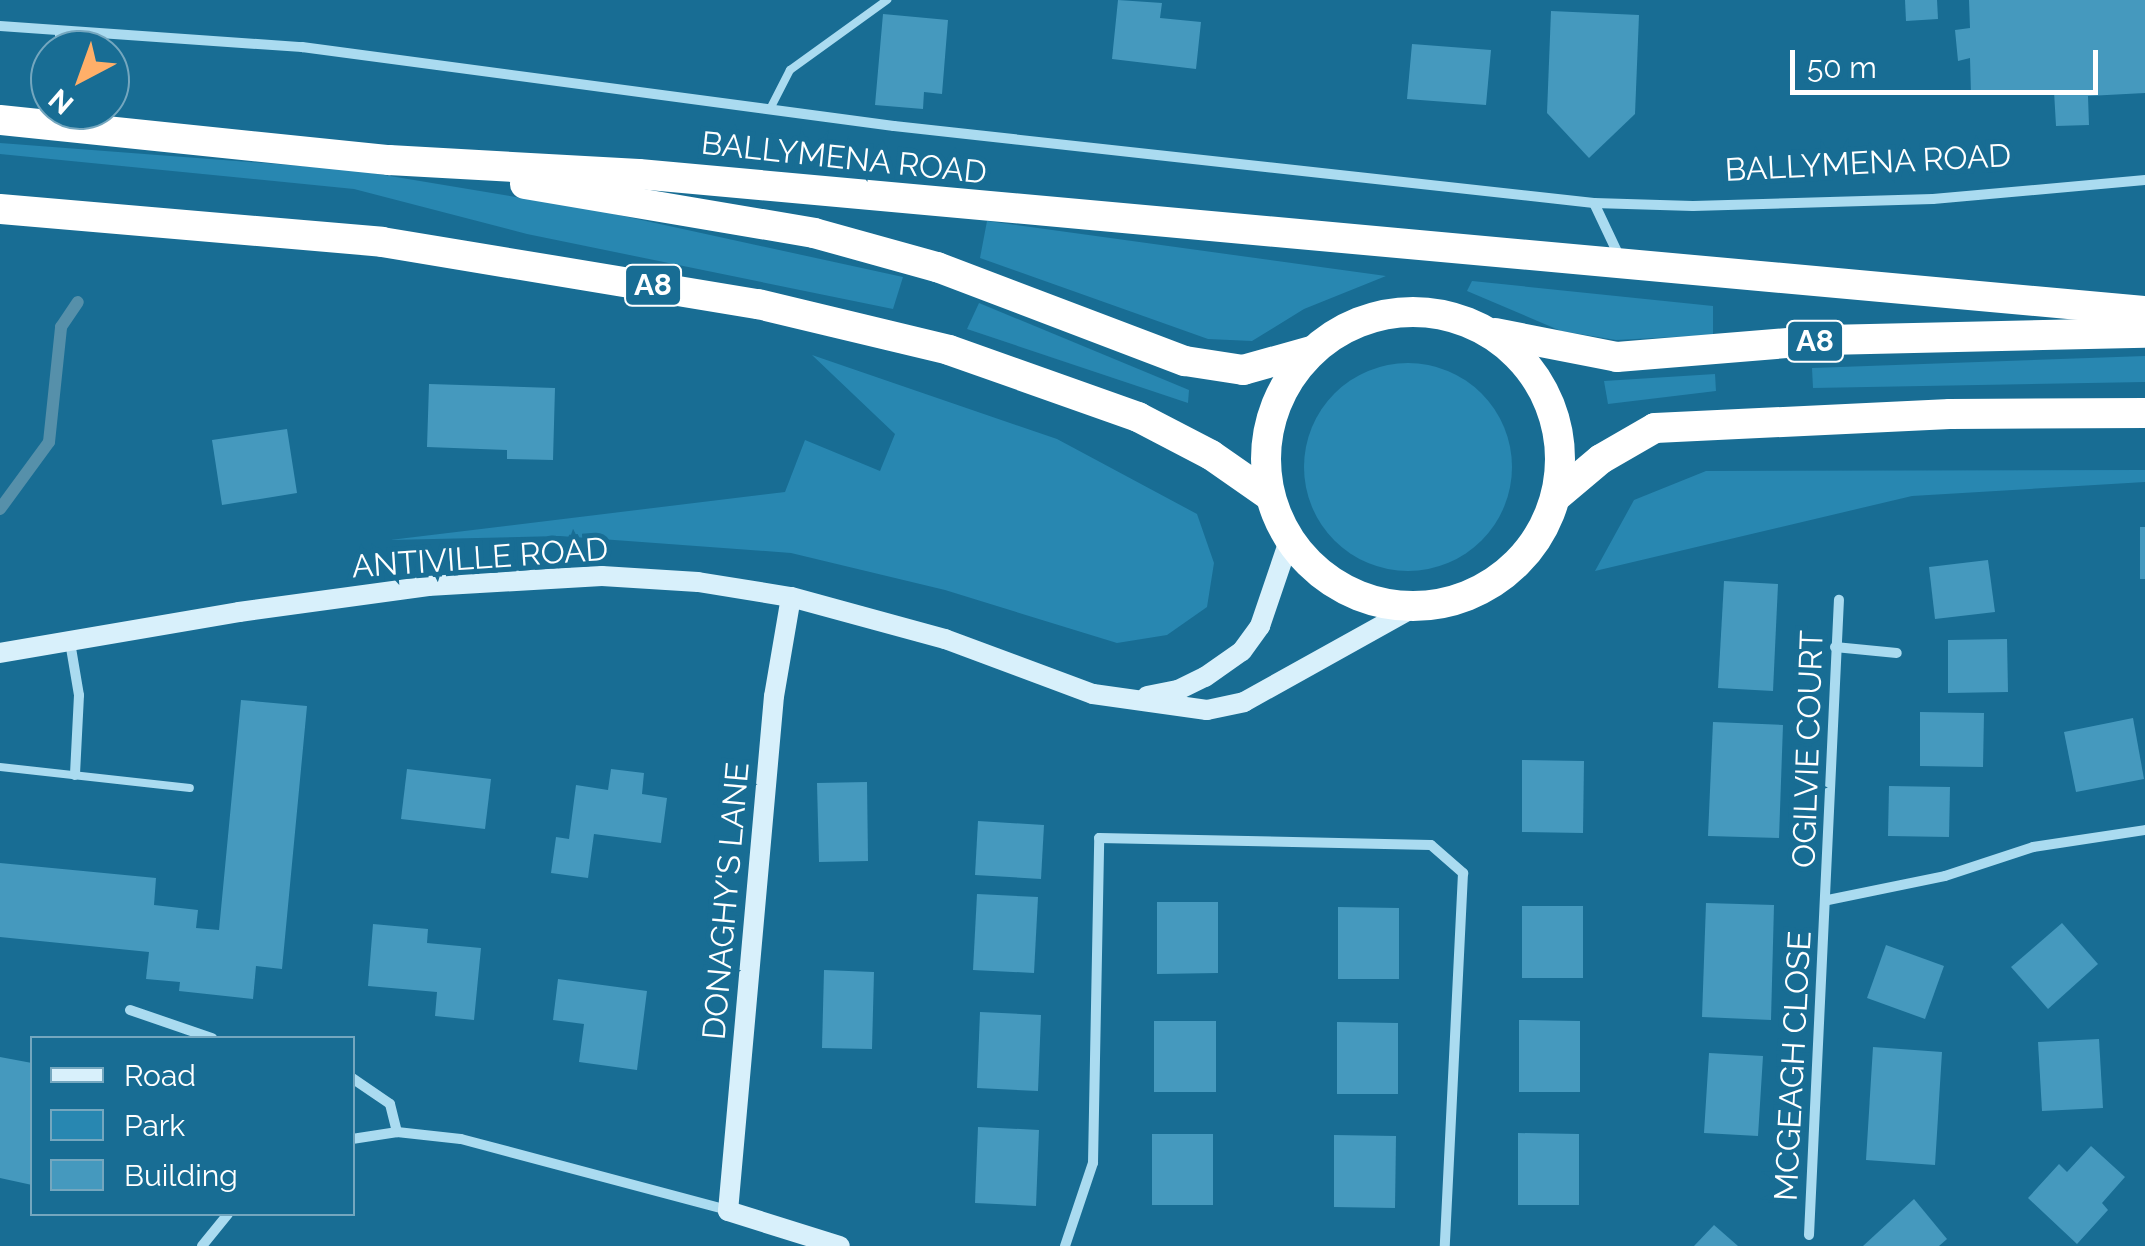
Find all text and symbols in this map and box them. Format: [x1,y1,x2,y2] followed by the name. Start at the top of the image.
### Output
[30,30,130,130] north arrow
[1795,30,2102,92] scale bar
[1807,50,1877,85] text: 50 m
[42,82,80,121] text: N
[699,124,989,192] street label: BALLYMENA ROAD
[1723,136,2013,190] street label: BALLYMENA ROAD
[623,260,683,310] road number: A8
[1785,316,1845,366] road number: A8
[350,530,610,586] street label: ANTIVILLE ROAD
[1785,630,1831,868] street label: OGILVIE COURT
[695,761,757,1041] street label: DONAGHY'S LANE
[1767,930,1819,1202] street label: MCGEAGH CLOSE
[30,1036,355,1216] legend
[124,1058,196,1093] text: Road
[124,1108,185,1143] text: Park
[124,1158,238,1193] text: Building

